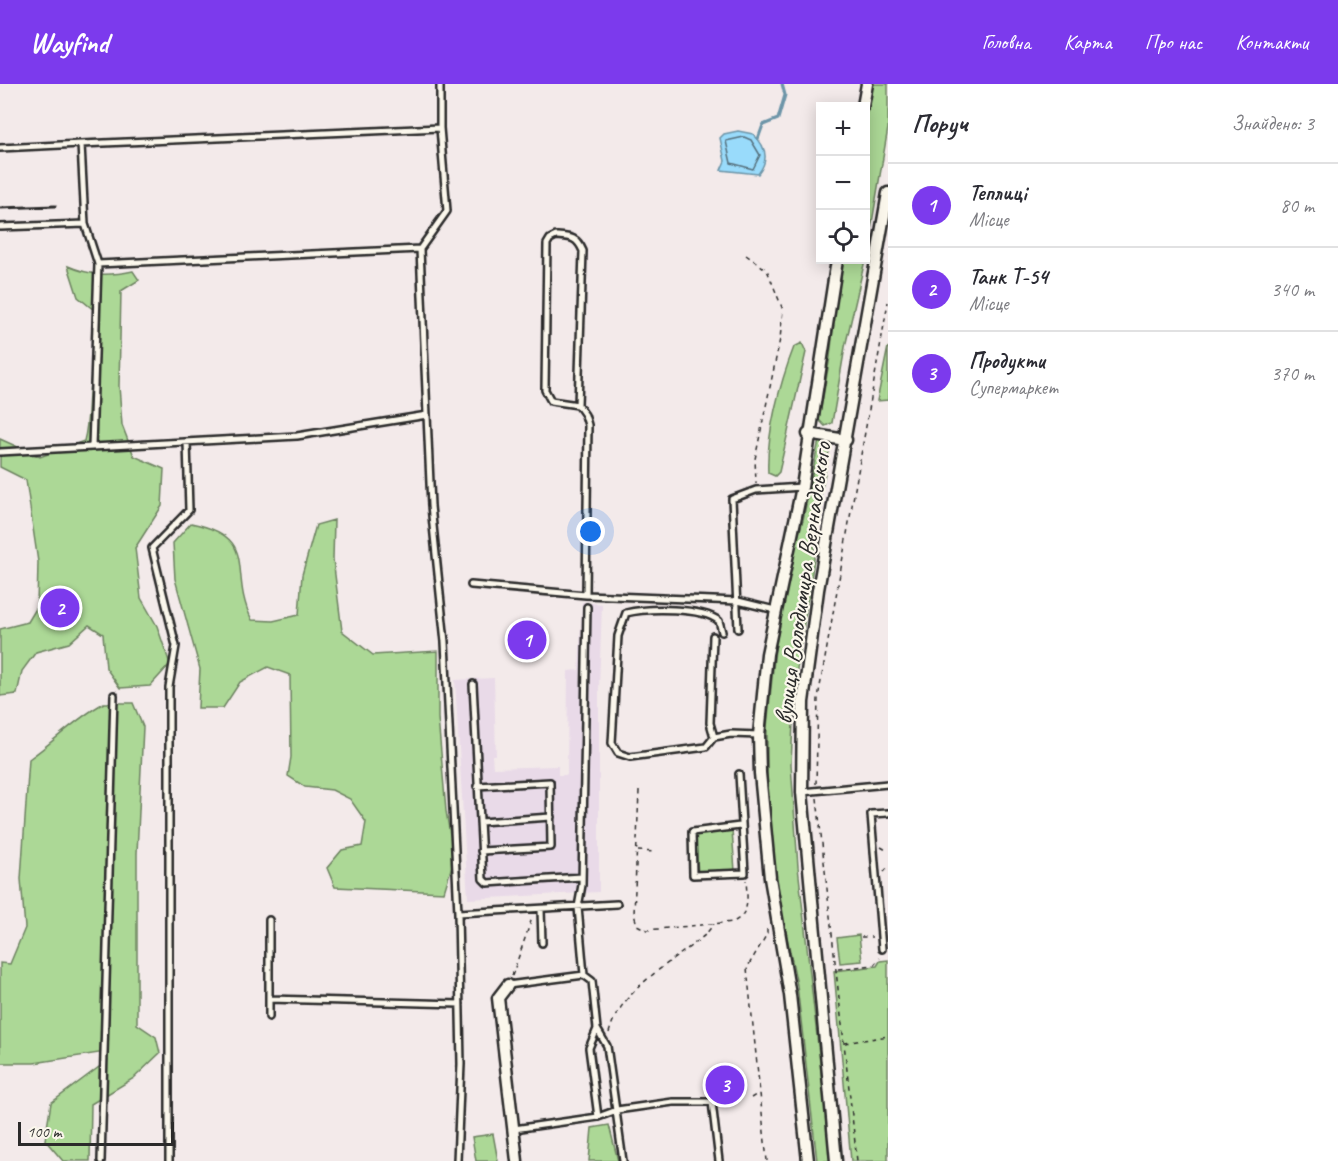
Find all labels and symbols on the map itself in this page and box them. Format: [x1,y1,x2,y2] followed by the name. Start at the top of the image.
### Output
[766,438,839,726] street label: вулиця Володимира Вернадського
[576,517,605,546] your location
[40,586,80,630] pin: 2
[508,618,546,662] pin: 1
[706,1062,744,1108] pin: 3
[18,1119,174,1146] scale bar

